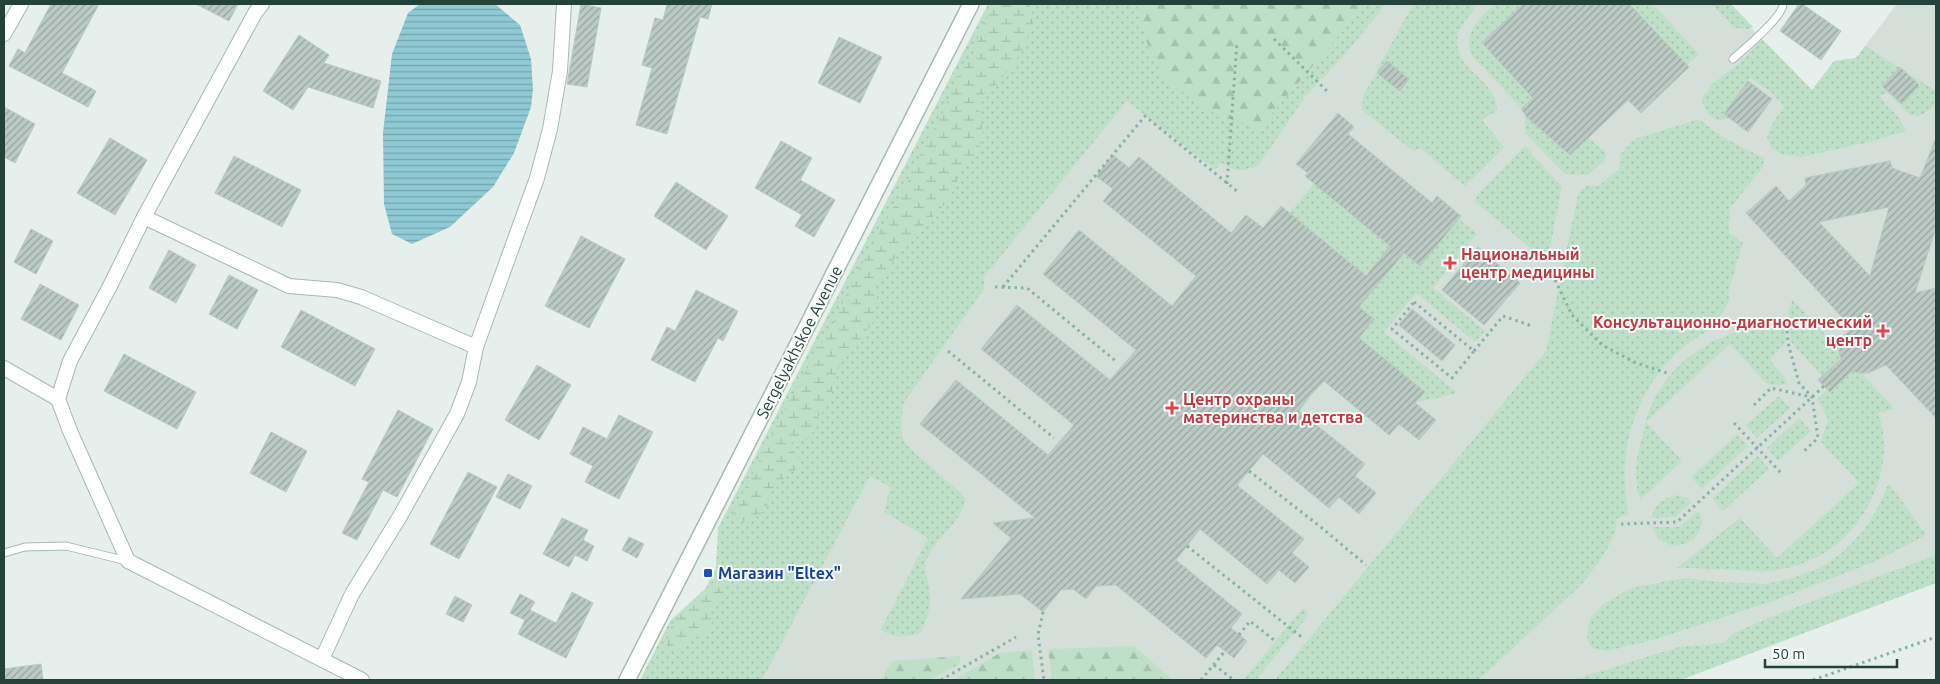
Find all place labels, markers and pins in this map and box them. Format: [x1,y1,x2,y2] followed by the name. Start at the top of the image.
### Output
[1461,245,1595,281] place label: Национальный центр медицины
[1443,256,1457,270] marker: Национальный центр медицины
[1593,313,1872,349] place label: Консультационно-диагностический центр
[1876,324,1890,338] marker: Консультационно-диагностический центр
[1183,390,1363,426] place label: Центр охраны материнства и детства
[1165,401,1179,415] marker: Центр охраны материнства и детства
[718,564,841,582] place label: Магазин "Eltex"
[702,567,714,579] marker: Магазин "Eltex"

